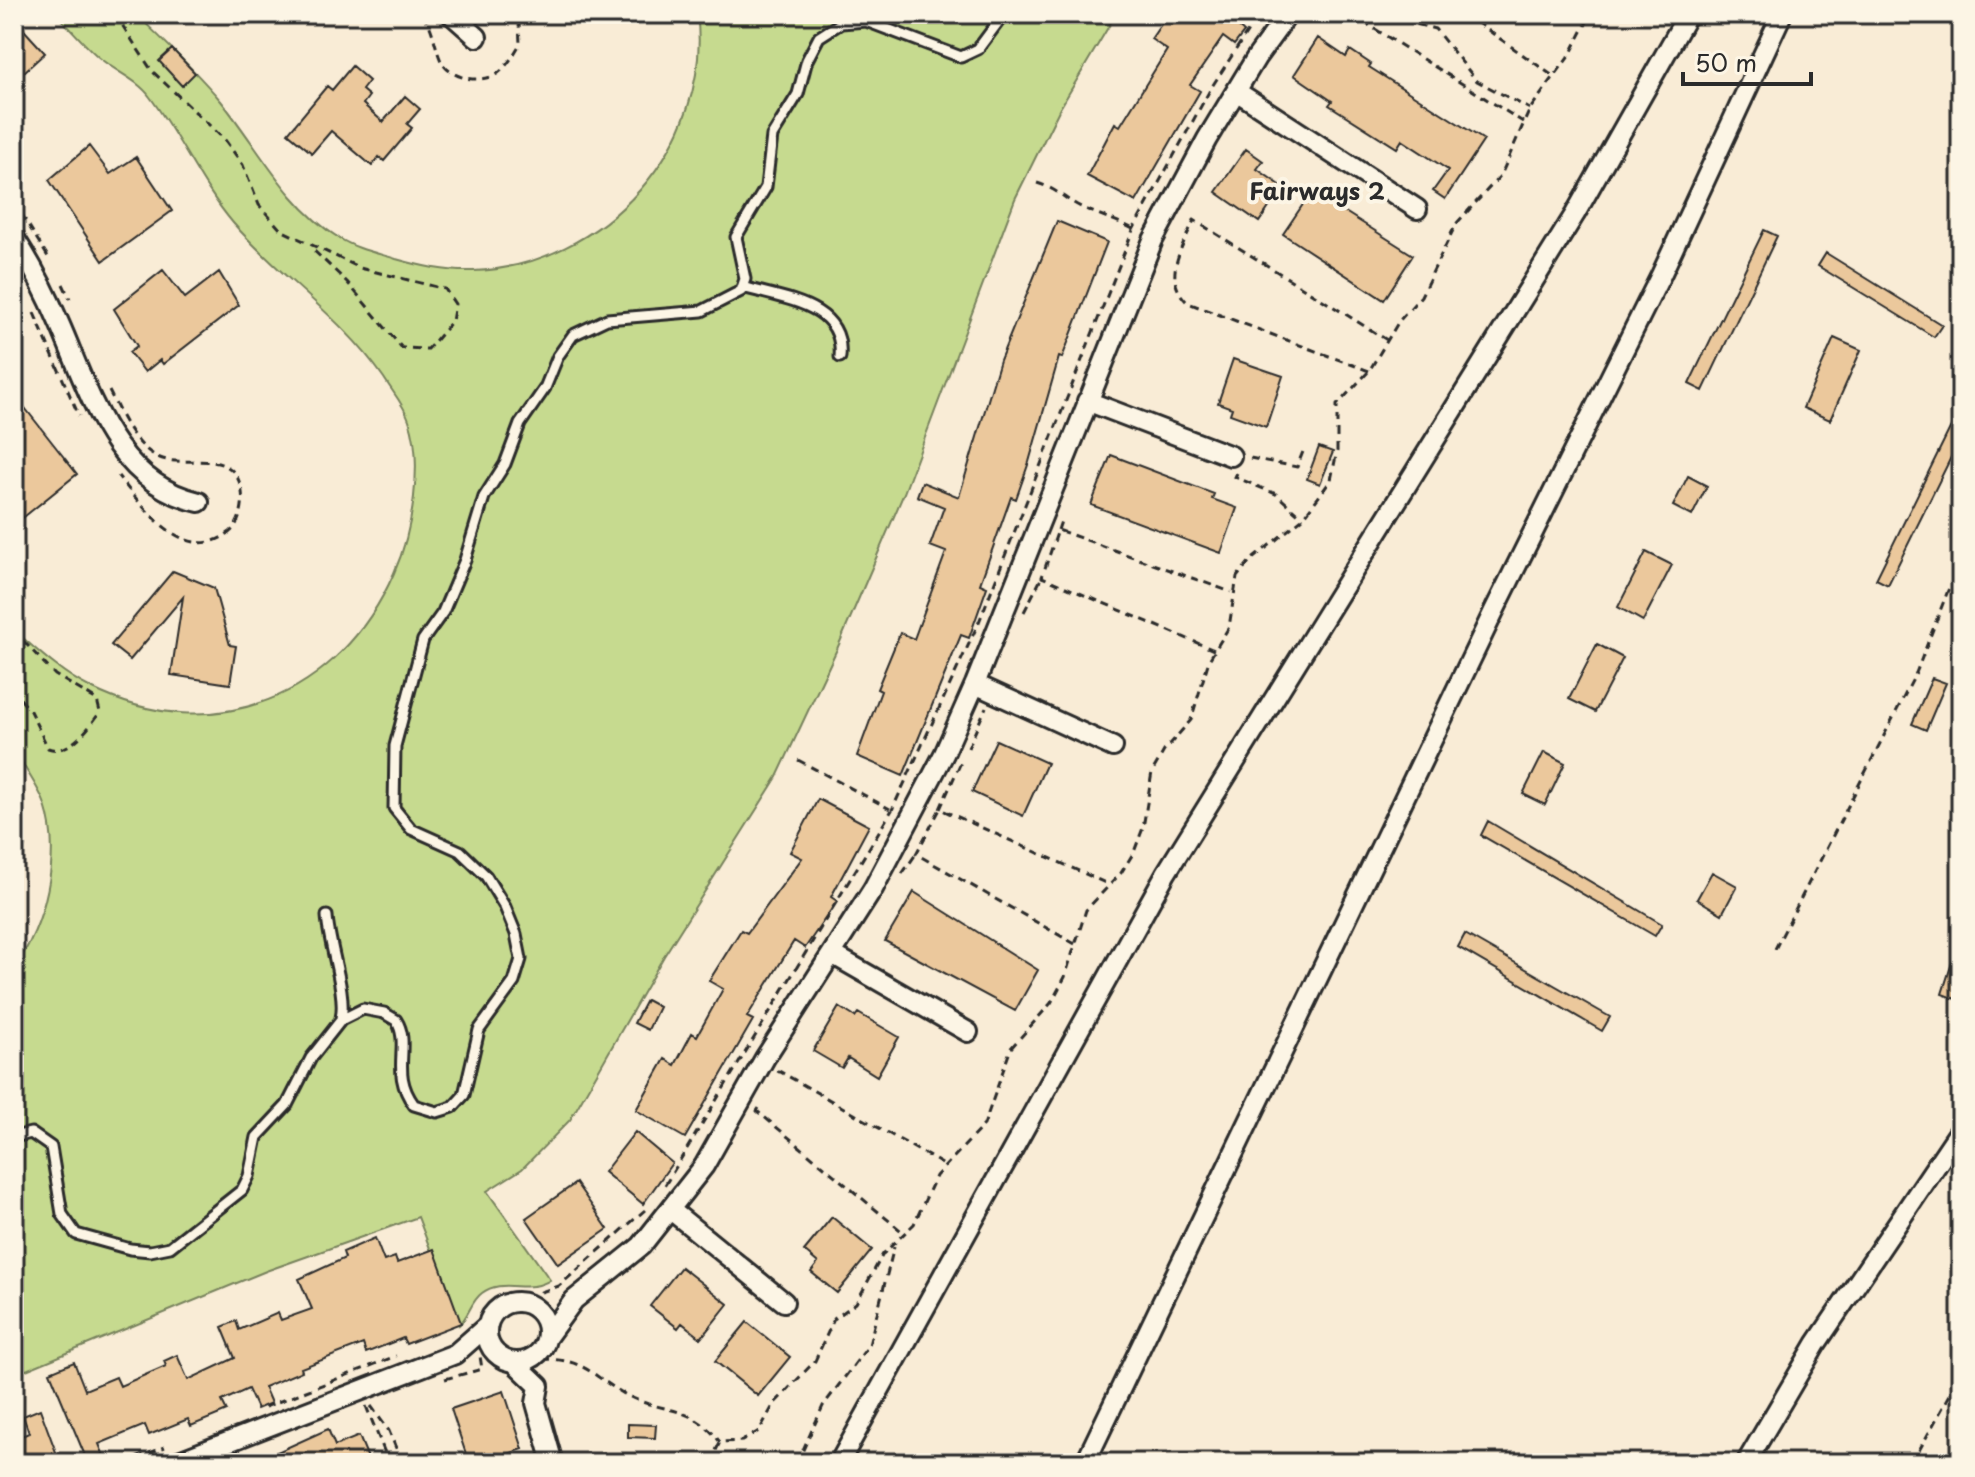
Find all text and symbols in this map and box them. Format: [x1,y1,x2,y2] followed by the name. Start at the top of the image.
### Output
[1683,36,1811,86] scale bar
[1695,44,1757,80] text: 50 m
[1249,172,1385,208] district label: Fairways 2

